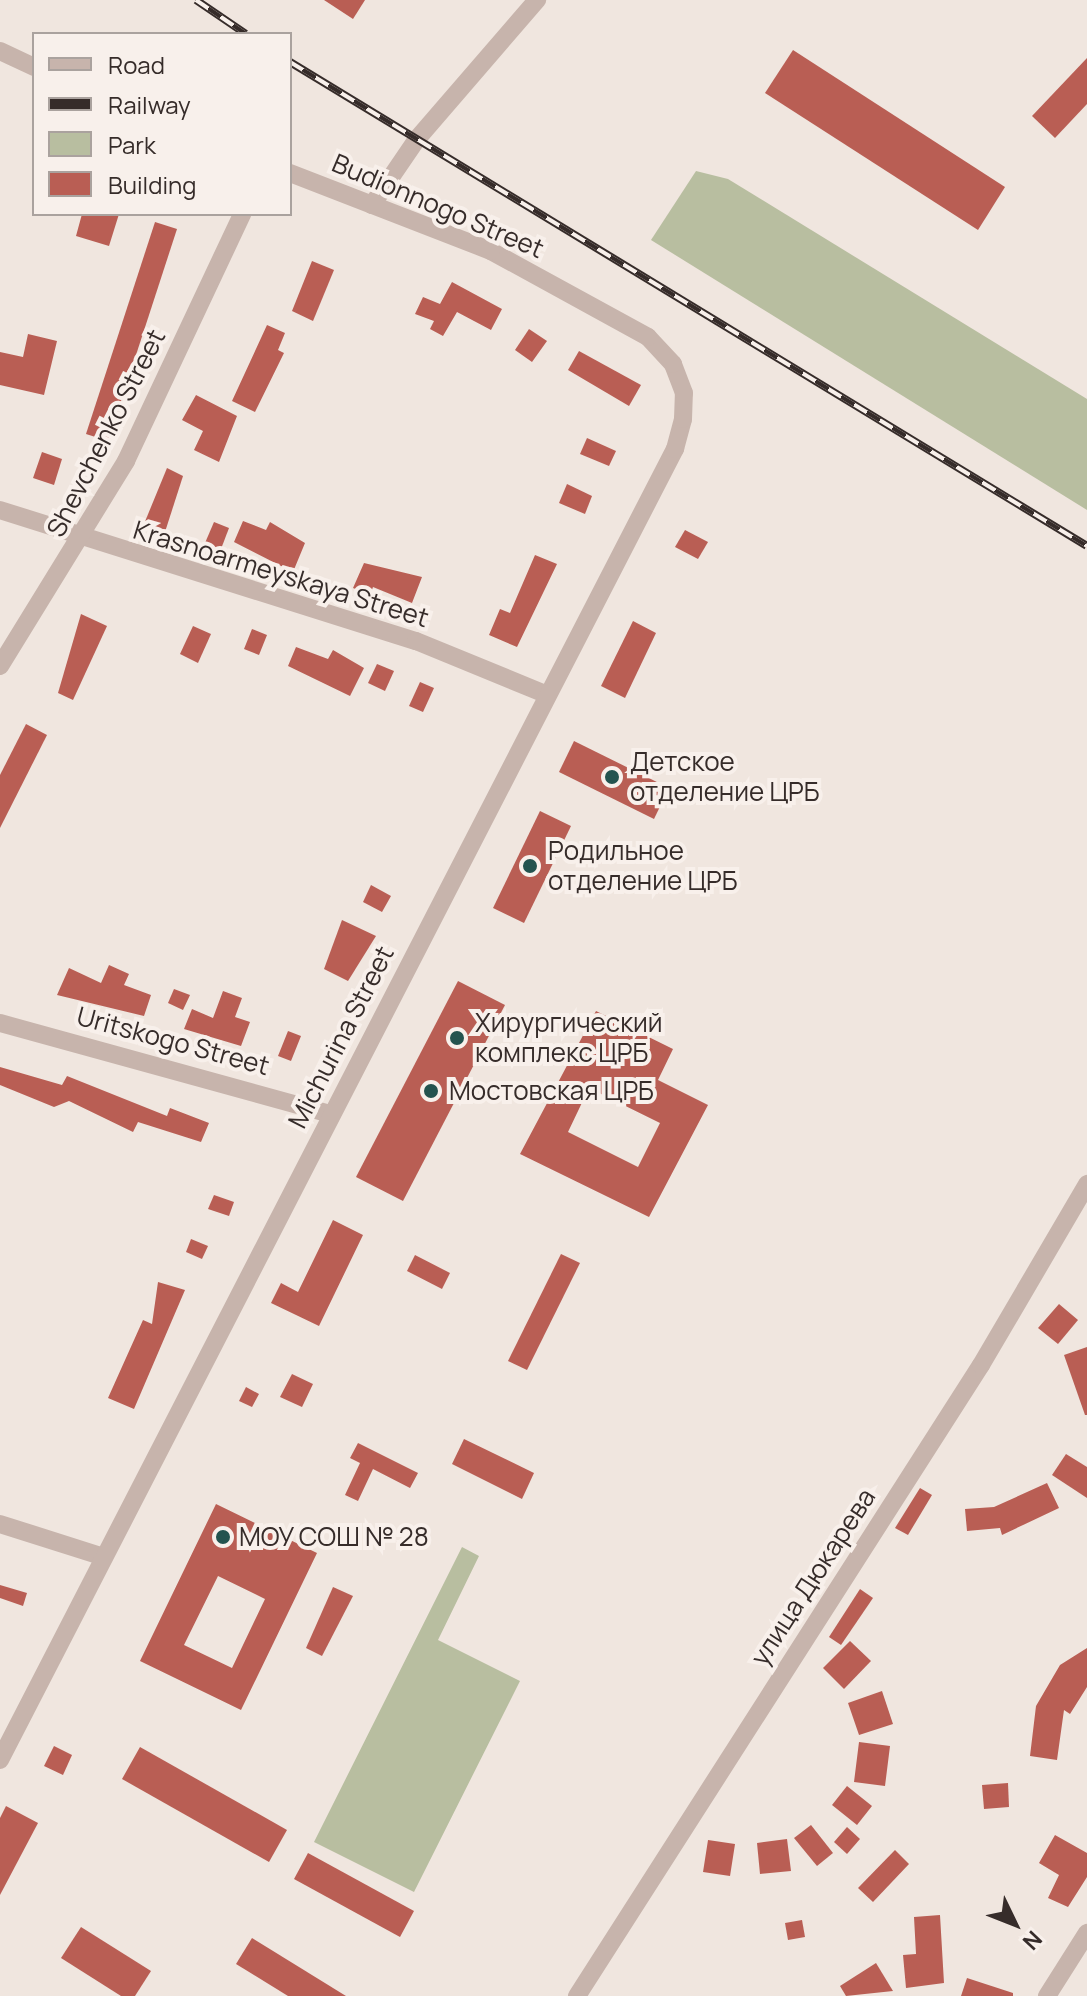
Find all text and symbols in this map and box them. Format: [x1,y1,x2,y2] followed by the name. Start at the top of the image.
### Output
[32,32,292,216] legend
[108,48,165,81] text: Road
[108,88,191,121] text: Railway
[108,128,156,161] text: Park
[328,147,548,265] street label: Budionnogo Street
[108,168,196,201] text: Building
[40,324,172,542] street label: Shevchenko Street
[130,514,432,634] street label: Krasnoarmeyskaya Street
[630,746,819,808] place label: Детское отделение ЦРБ
[601,766,623,788] marker: Детское отделение ЦРБ
[548,835,737,896] place label: Родильное отделение ЦРБ
[519,855,541,877] marker: Родильное отделение ЦРБ
[282,941,400,1133] street label: Michurina Street
[73,1000,273,1082] street label: Uritskogo Street
[475,1007,663,1068] place label: Хирургический комплекс ЦРБ
[446,1027,468,1049] marker: Хирургический комплекс ЦРБ
[449,1075,654,1107] place label: Мостовская ЦРБ
[420,1080,442,1102] marker: Мостовская ЦРБ
[744,1483,882,1671] street label: улица Дюкарева
[239,1521,430,1553] place label: МОУ СОШ № 28
[214,1528,232,1546] marker: МОУ СОШ № 28
[975,1884,1055,1964] north arrow
[1016,1924,1049,1956] text: N

